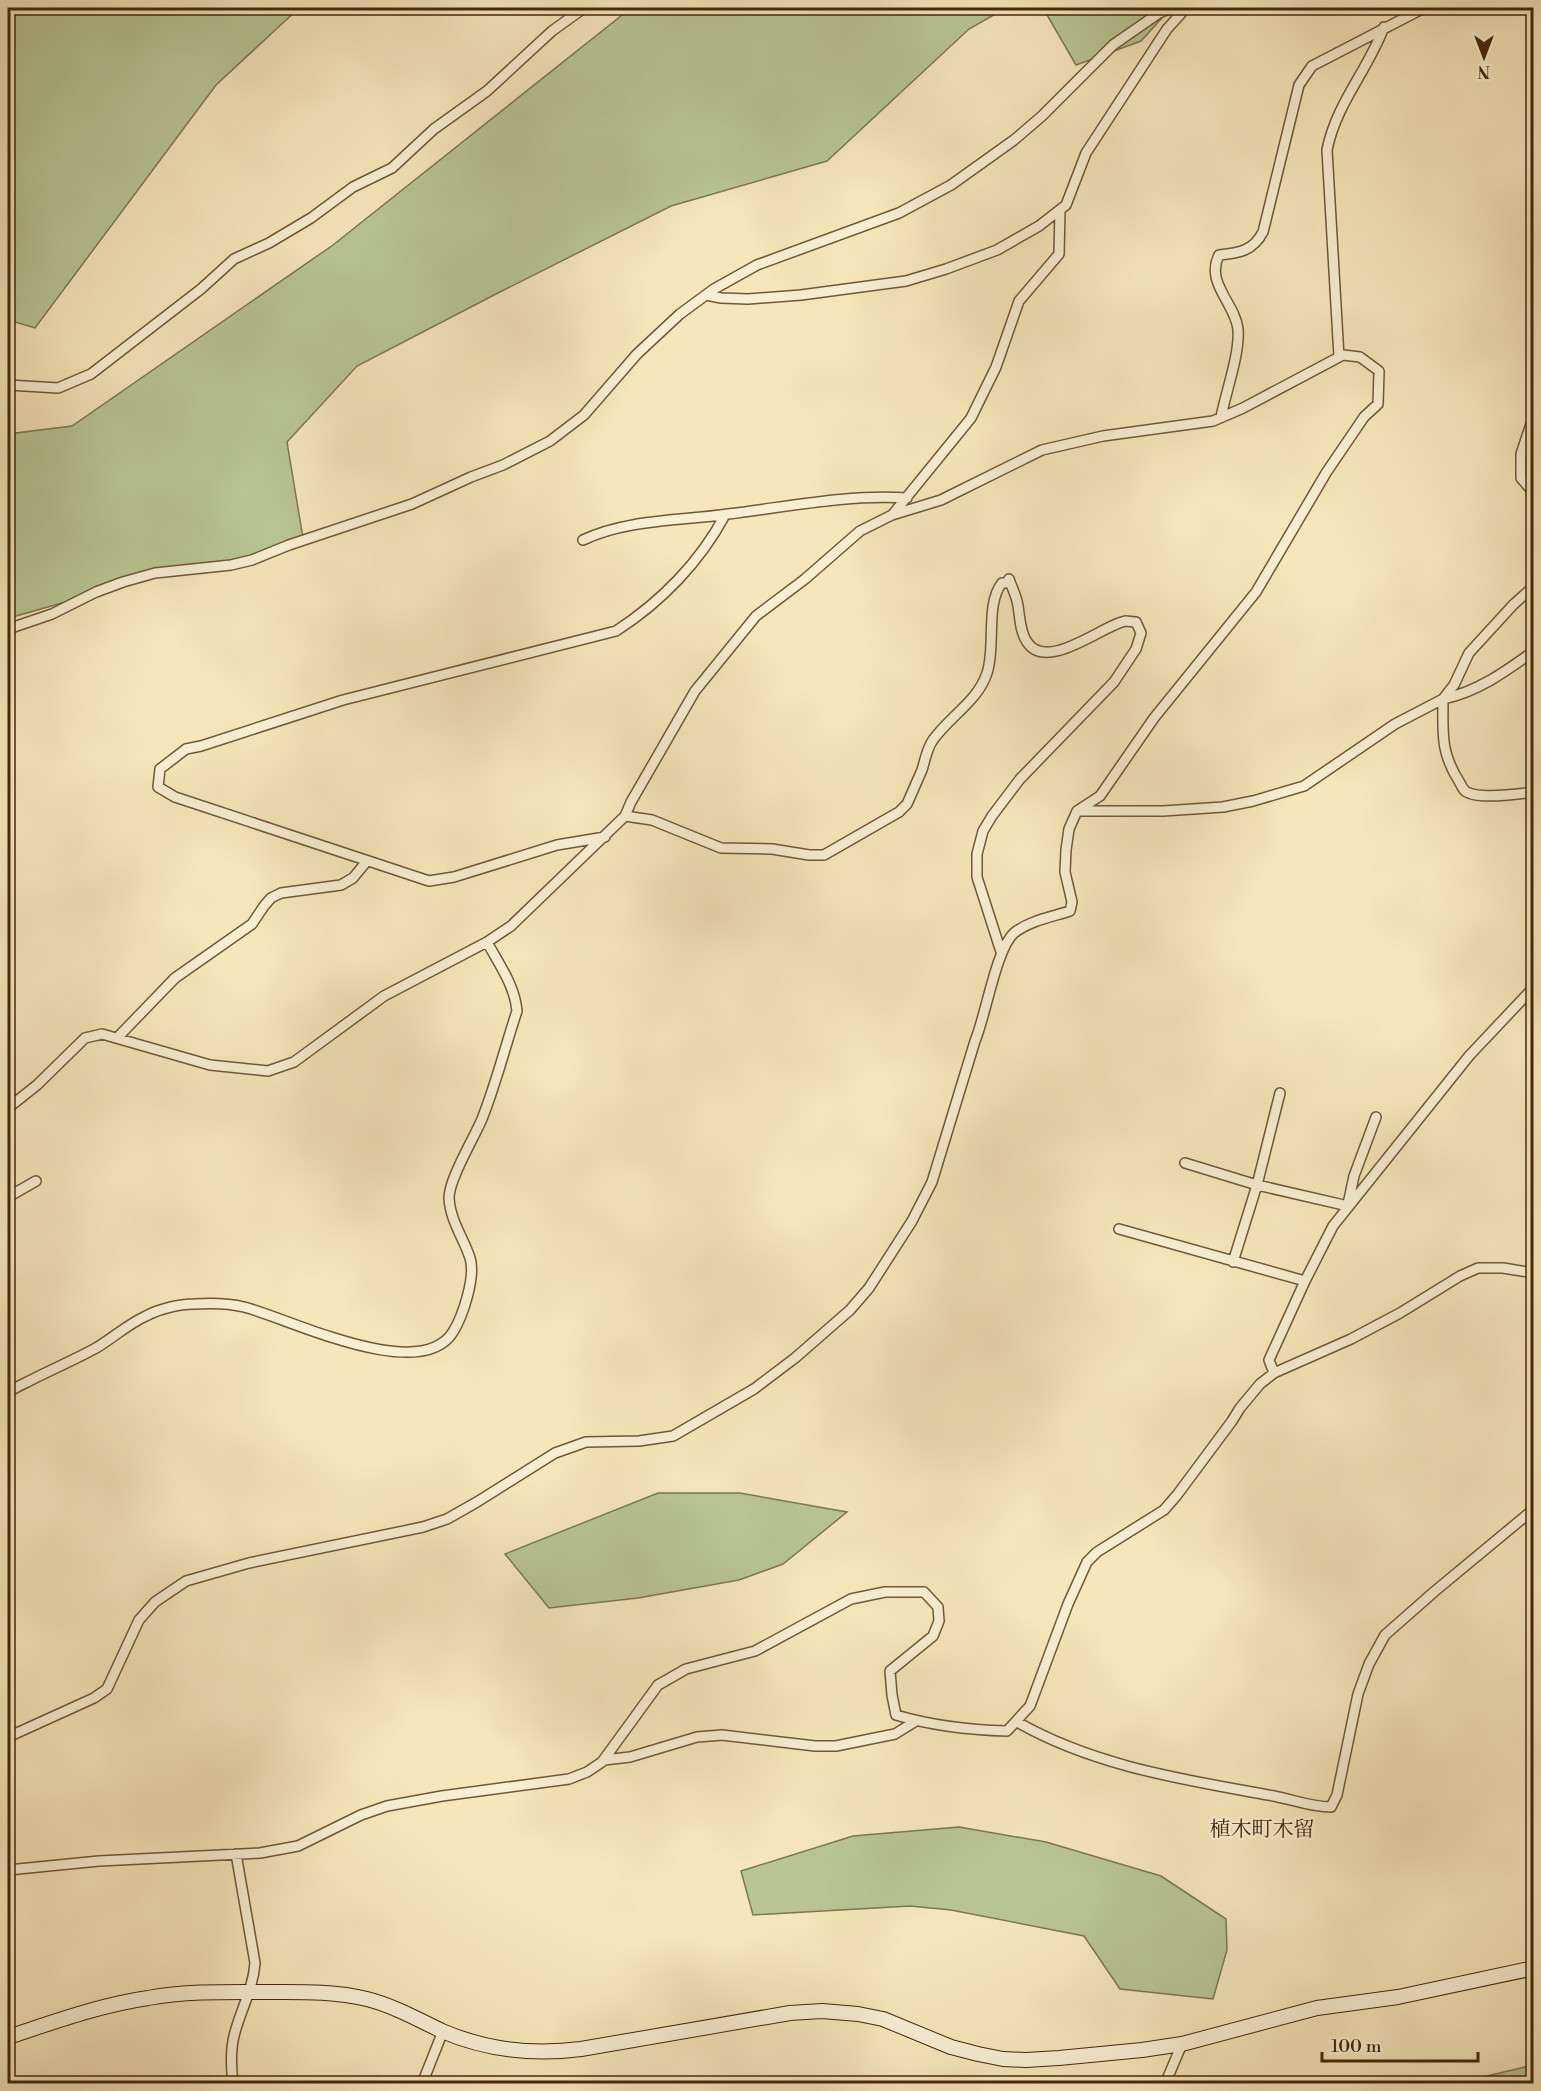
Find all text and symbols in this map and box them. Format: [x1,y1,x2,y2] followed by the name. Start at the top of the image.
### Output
[1454,27,1514,87] north arrow
[1477,61,1490,81] text: N
[1210,1817,1315,1843] district label: 植木町木留
[1322,2025,1478,2063] scale bar
[1331,2035,1382,2058] text: 100 m

